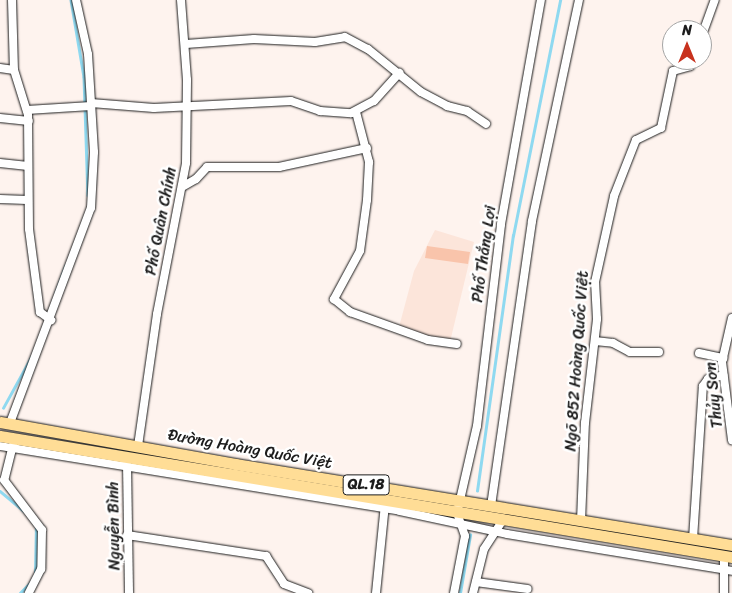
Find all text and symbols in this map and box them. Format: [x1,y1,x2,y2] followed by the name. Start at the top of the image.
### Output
[682,18,692,43] text: N
[662,20,712,70] north arrow
[141,165,181,277] street label: Phố Quân Chính
[468,204,500,304] street label: Phố Thắng Lợi
[561,270,593,452] street label: Ngõ 852 Hoàng Quốc Việt
[701,361,727,429] street label: Thủy Sơn
[166,425,334,473] street label: Đường Hoàng Quốc Việt
[342,472,390,498] road number: QL.18
[104,482,124,570] street label: Nguyễn Bình

